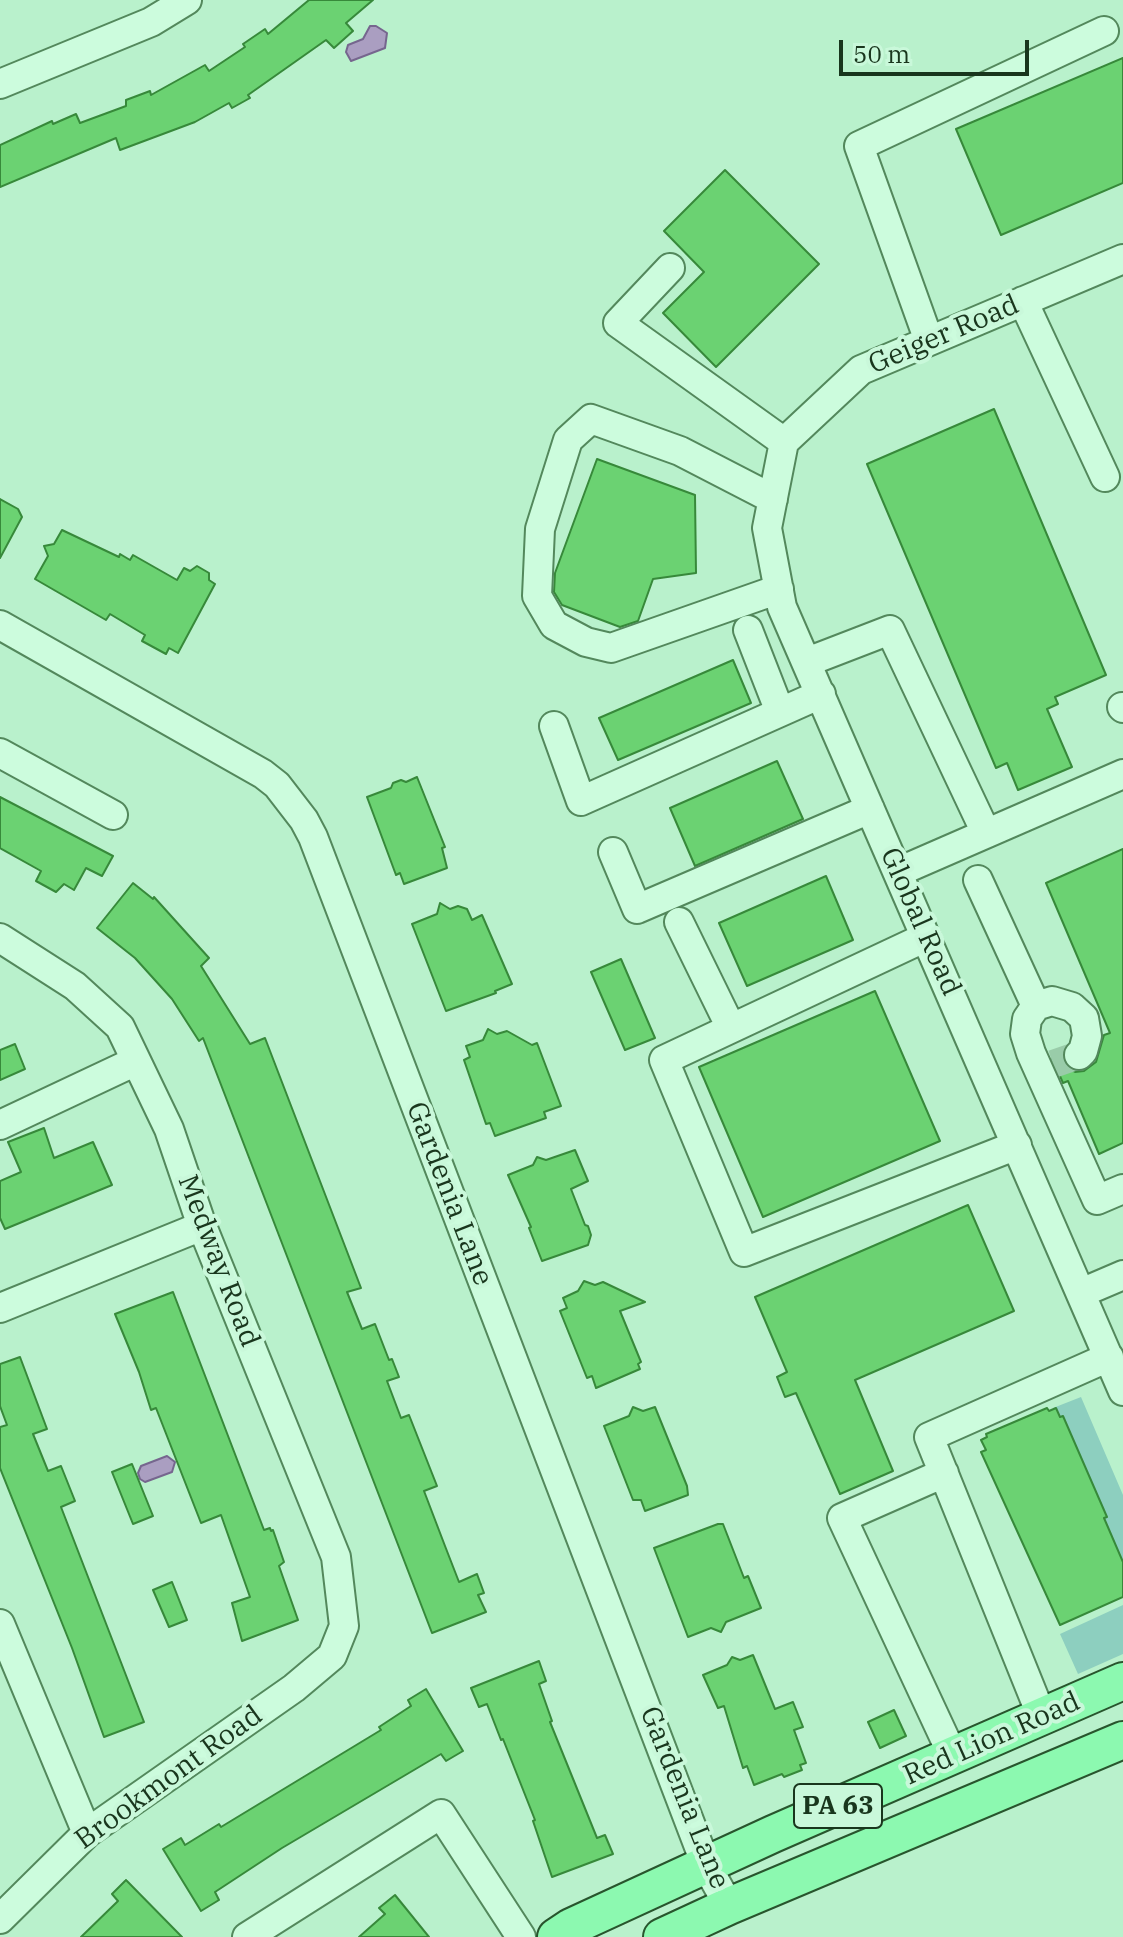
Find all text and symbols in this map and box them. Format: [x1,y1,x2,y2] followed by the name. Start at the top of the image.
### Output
[843,24,1033,74] scale bar
[853,38,910,70] text: 50 m
[864,288,1024,382] street label: Geiger Road
[872,843,968,1001] street label: Global Road
[399,1098,499,1290] street label: Gardenia Lane
[170,1170,266,1352] street label: Medway Road
[899,1685,1085,1793] street label: Red Lion Road
[69,1699,269,1857] street label: Brookmont Road
[632,1702,736,1894] street label: Gardenia Lane
[794,1784,882,1828] road number: PA 63

